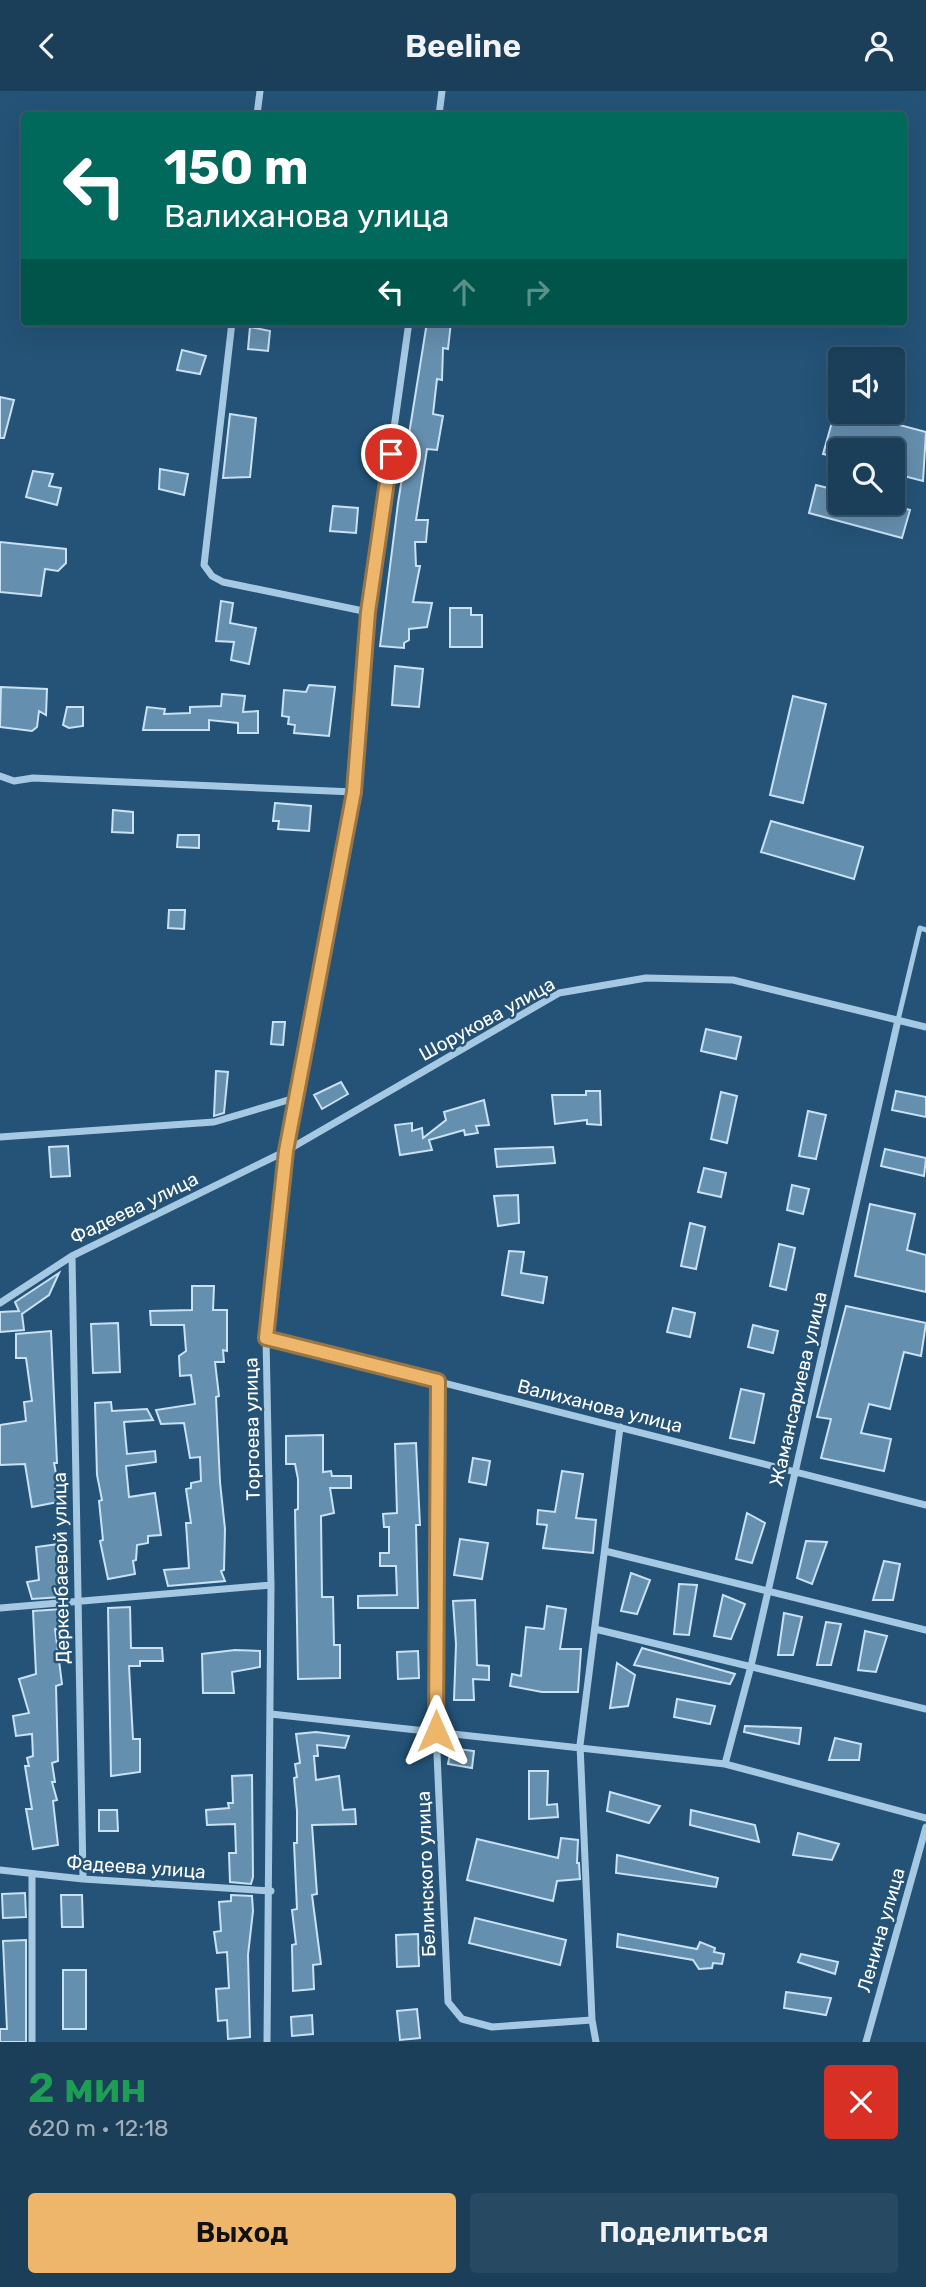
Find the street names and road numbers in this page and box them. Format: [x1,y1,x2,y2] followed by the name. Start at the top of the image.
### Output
[415,972,559,1066] street label: Шорукова улица
[66,1167,202,1249] street label: Фадеева улица
[764,1289,832,1489] street label: Жамансариева улица
[239,1357,265,1501] street label: Торгоева улица
[515,1374,685,1438] street label: Валиханова улица
[48,1472,74,1664] street label: Деркенбаевой улица
[412,1791,440,1957] street label: Белинского улица
[65,1851,207,1883] street label: Фадеева улица
[852,1865,910,1995] street label: Ленина улица

